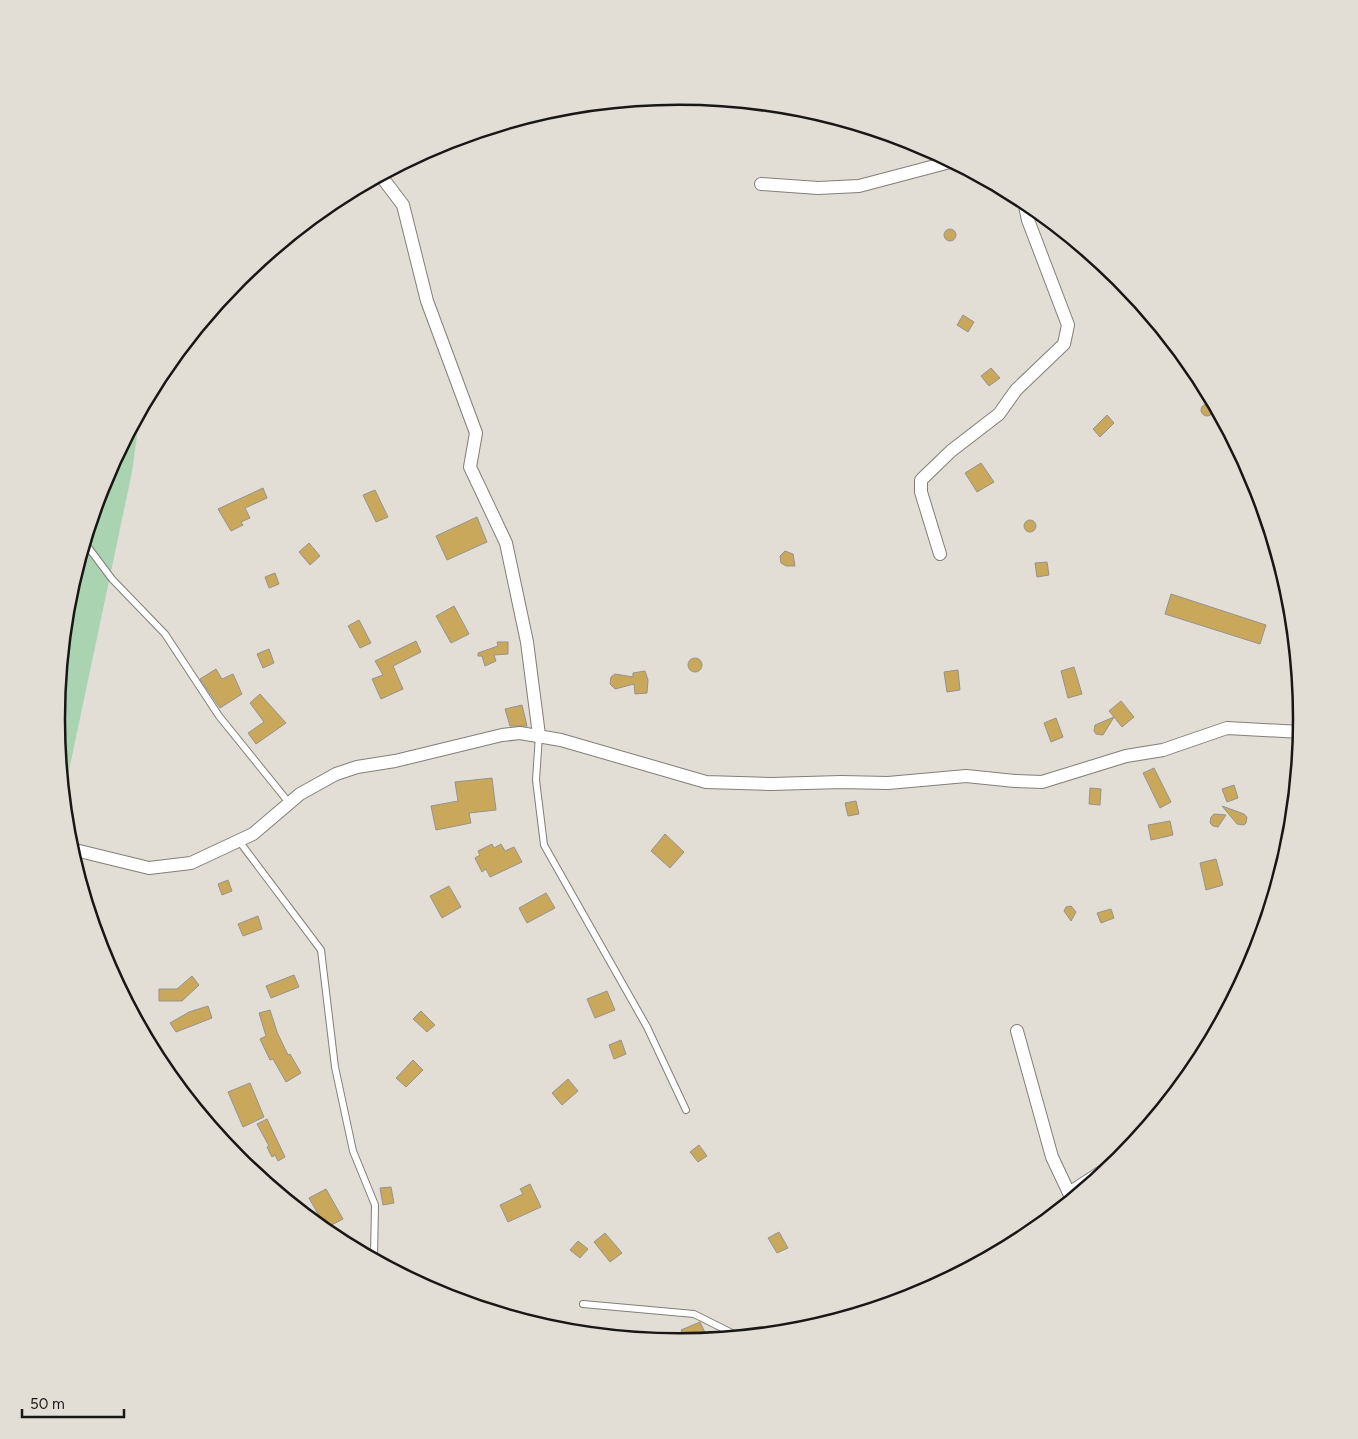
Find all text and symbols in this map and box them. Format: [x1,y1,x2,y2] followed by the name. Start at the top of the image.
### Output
[22,1386,125,1418] scale bar
[30,1395,65,1413] text: 50 m

